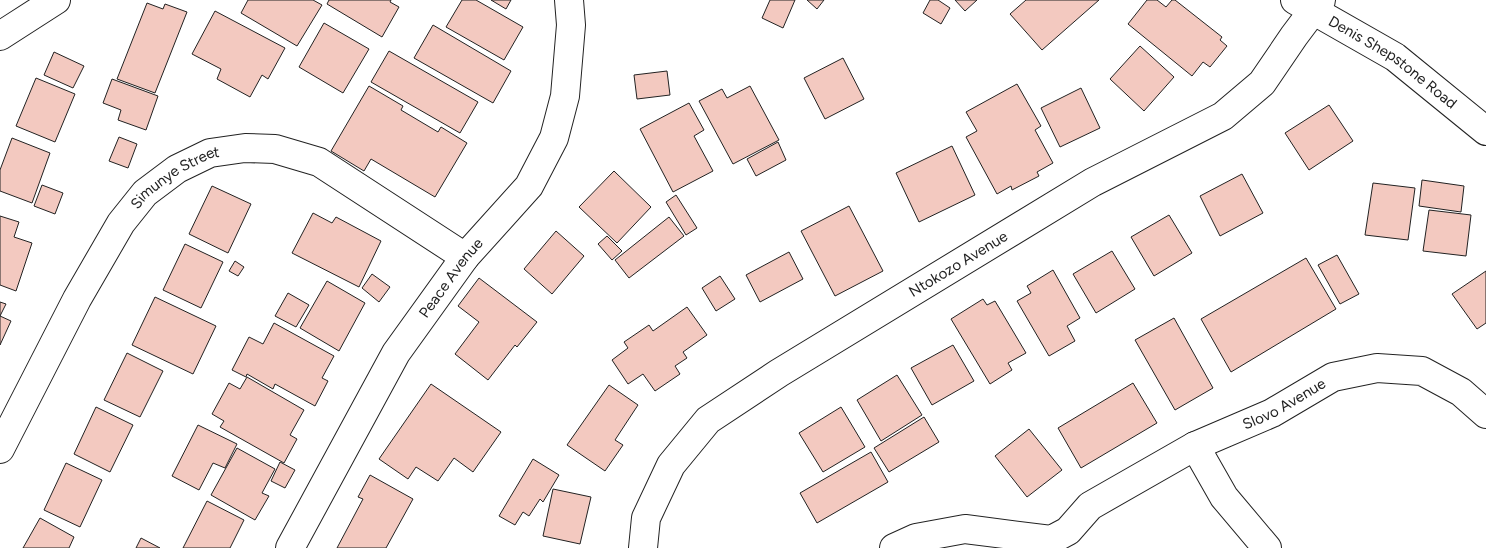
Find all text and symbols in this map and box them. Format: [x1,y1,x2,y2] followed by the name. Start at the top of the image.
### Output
[1325,12,1460,112] street label: Denis Shepstone Road
[127,143,221,212] street label: Simunye Street
[906,227,1011,301] street label: Ntokozo Avenue
[415,234,487,321] street label: Peace Avenue
[1240,374,1329,434] street label: Slovo Avenue

